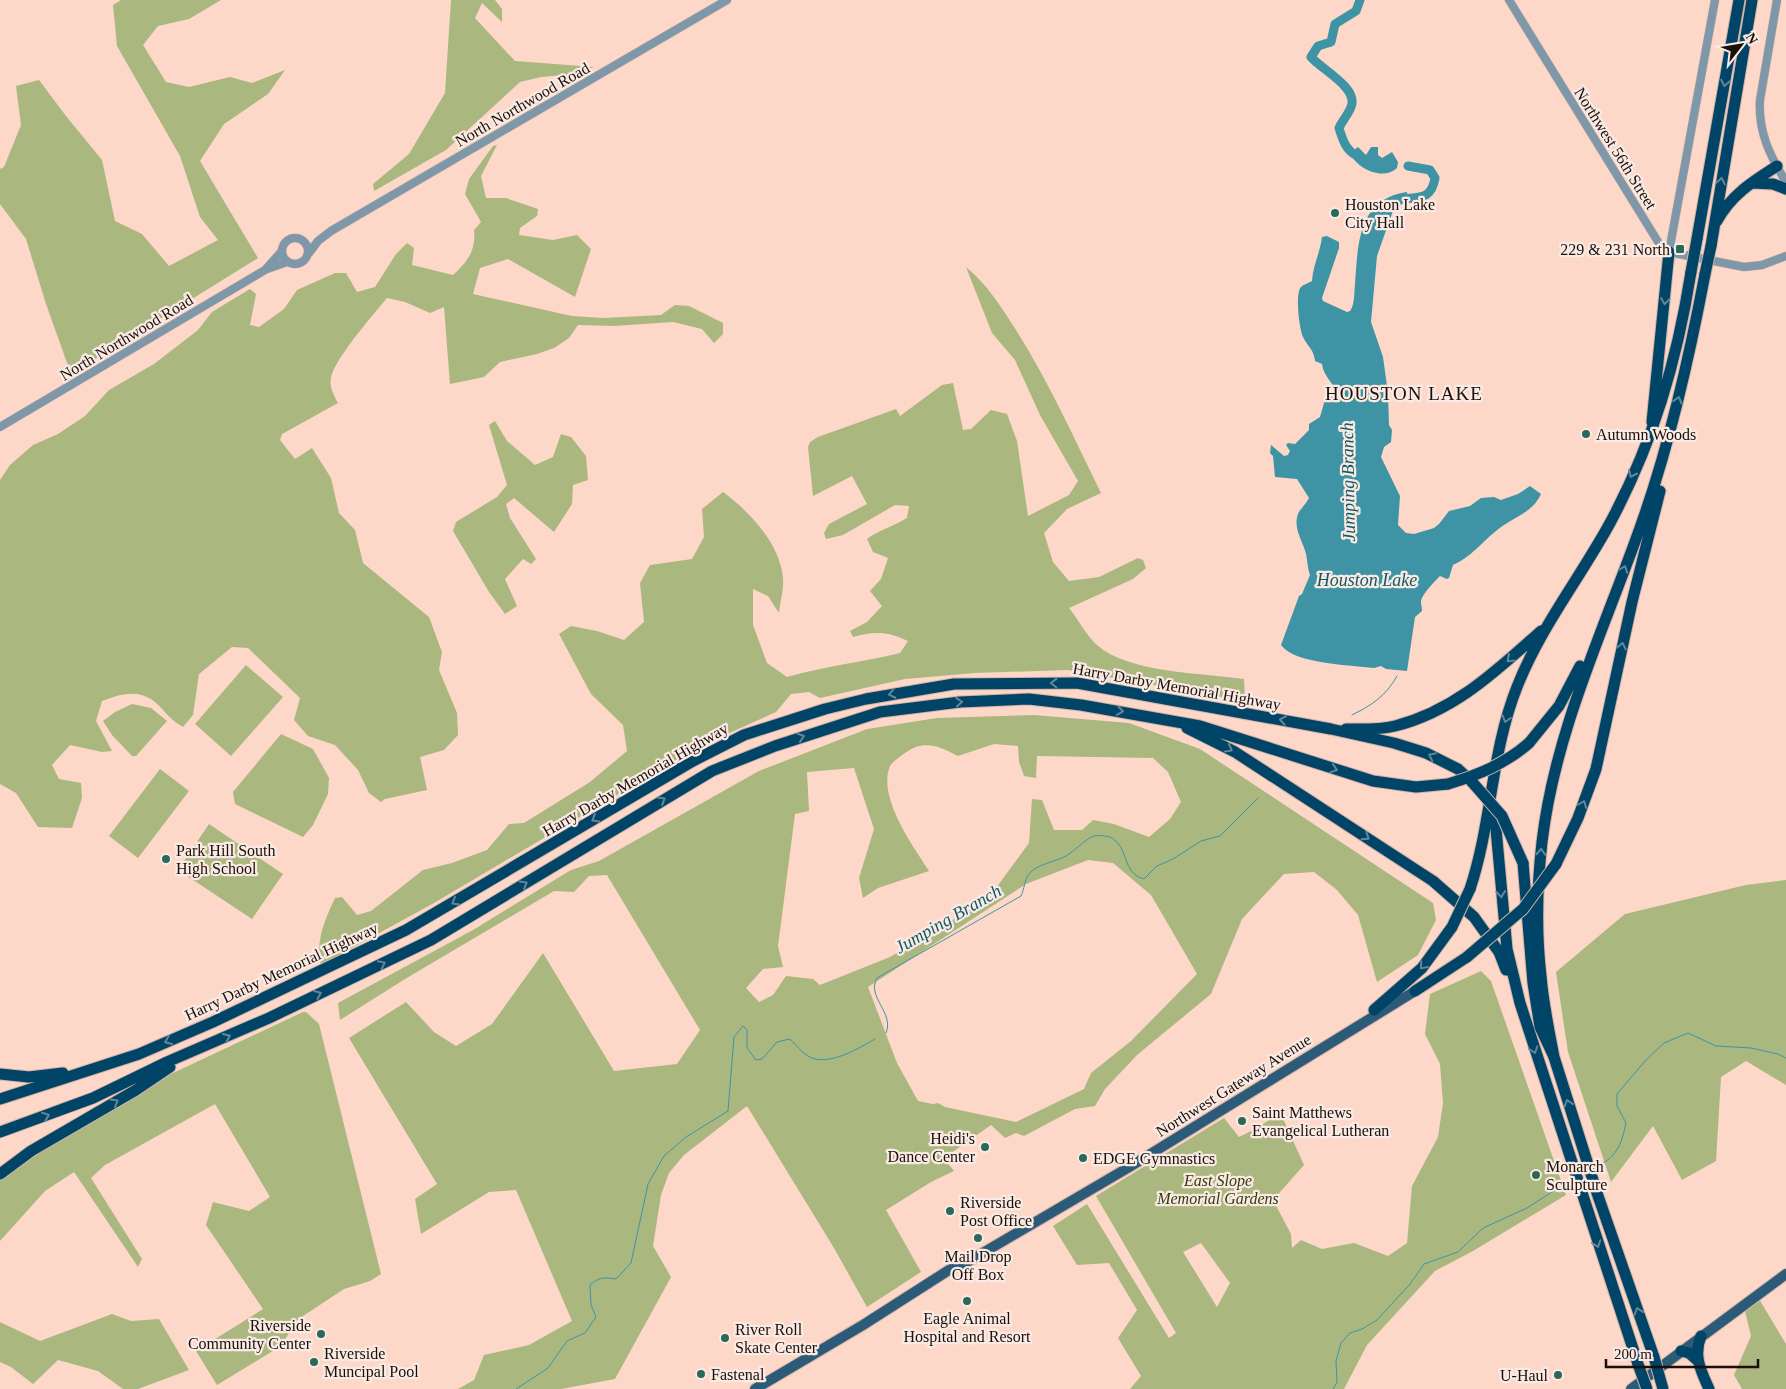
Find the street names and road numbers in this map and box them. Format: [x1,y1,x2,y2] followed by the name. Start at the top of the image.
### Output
[452,59,592,150] street label: North Northwood Road
[1571,84,1660,213] street label: Northwest 56th Street
[57,291,196,384] street label: North Northwood Road
[1071,660,1282,714] street label: Harry Darby Memorial Highway
[540,719,731,840] street label: Harry Darby Memorial Highway
[182,919,381,1025] street label: Harry Darby Memorial Highway
[1153,1031,1314,1141] street label: Northwest Gateway Avenue

